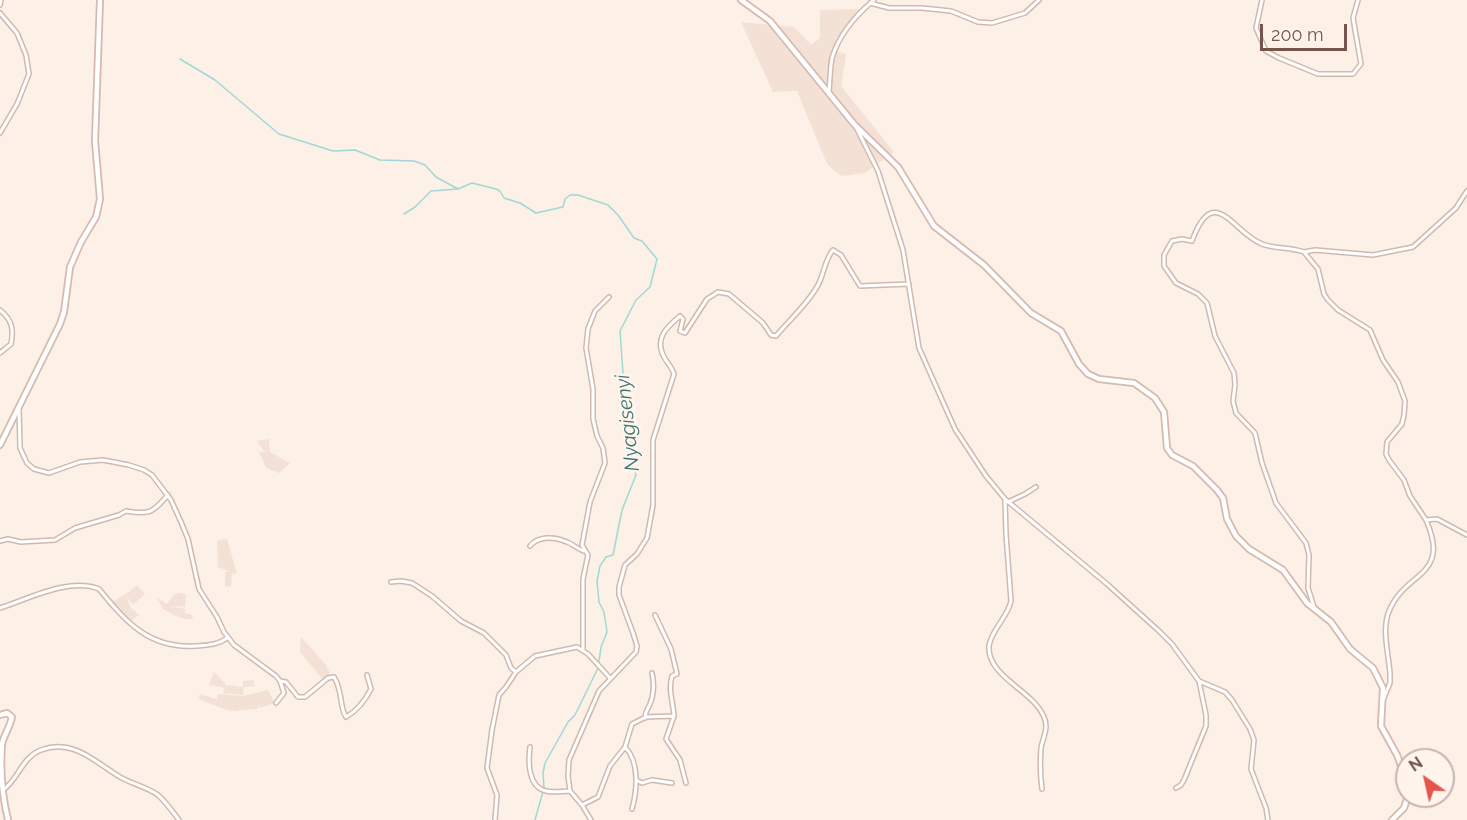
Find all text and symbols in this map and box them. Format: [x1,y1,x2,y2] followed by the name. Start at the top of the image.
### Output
[1263,12,1350,50] scale bar
[1271,24,1324,45] text: 200 m
[611,373,645,473] water label: Nyagisenyi
[1395,748,1455,808] north arrow
[1405,753,1426,776] text: N

